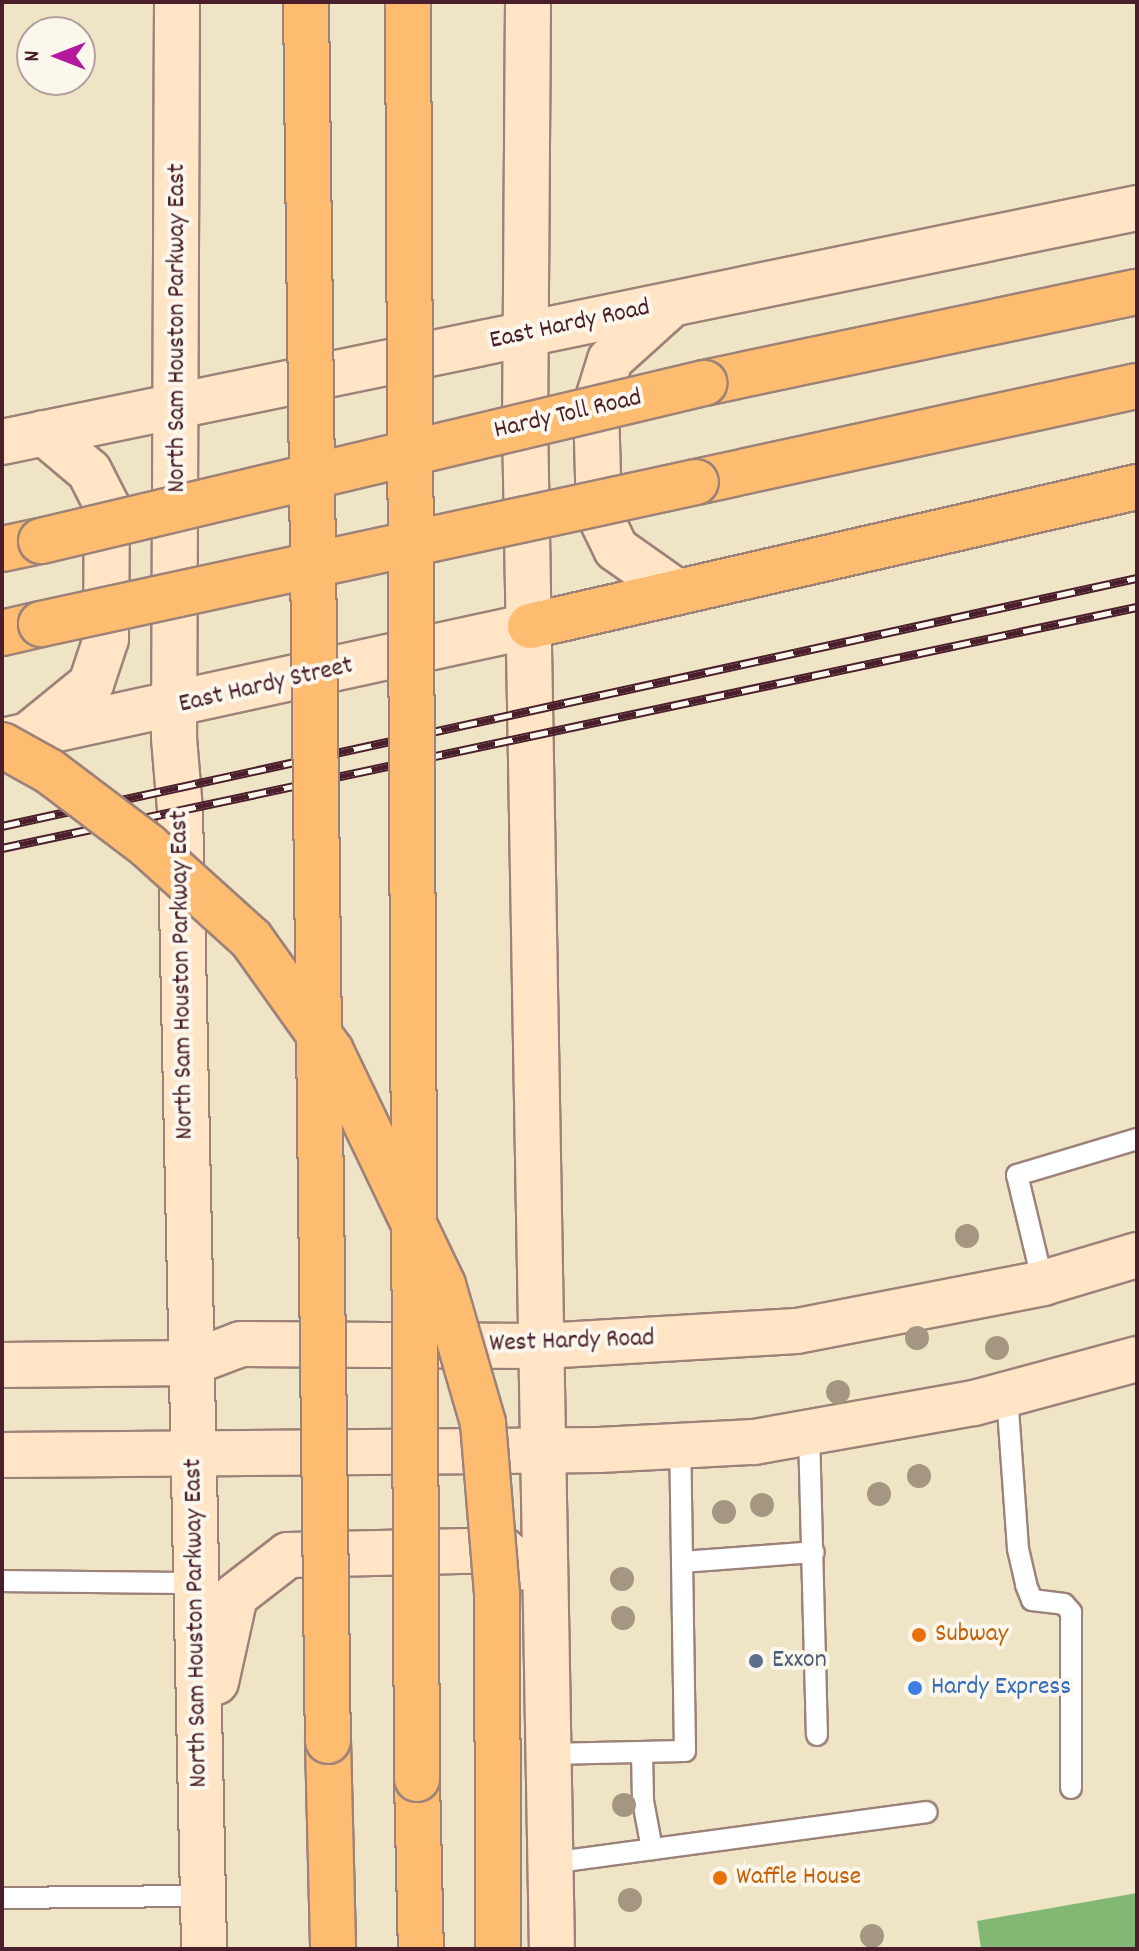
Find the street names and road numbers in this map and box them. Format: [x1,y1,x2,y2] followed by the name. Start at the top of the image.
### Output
[162,163,194,493] street label: North Sam Houston Parkway East
[487,293,653,357] street label: East Hardy Road
[491,383,645,447] street label: Hardy Toll Road
[176,651,356,721] street label: East Hardy Street
[165,810,201,1140] street label: North Sam Houston Parkway East
[489,1324,655,1360] street label: West Hardy Road
[179,1458,215,1788] street label: North Sam Houston Parkway East

